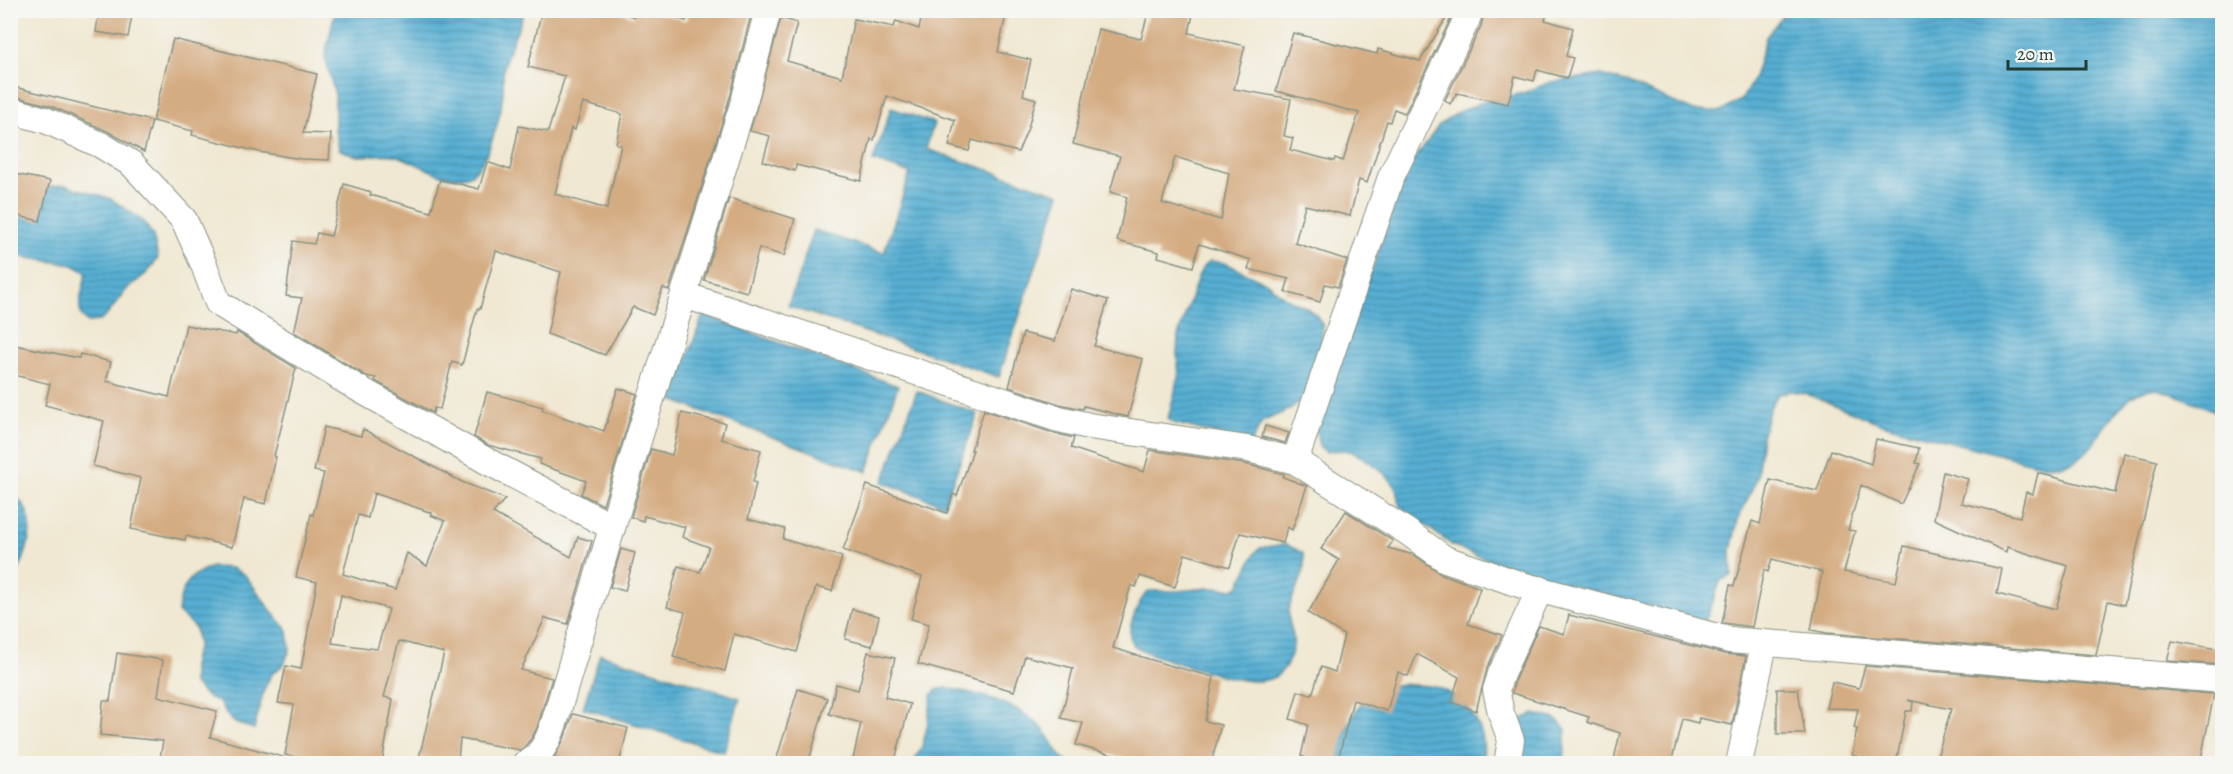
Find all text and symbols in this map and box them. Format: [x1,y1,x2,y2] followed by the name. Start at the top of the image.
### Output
[2008,33,2086,71] scale bar
[2017,42,2054,66] text: 20 m

